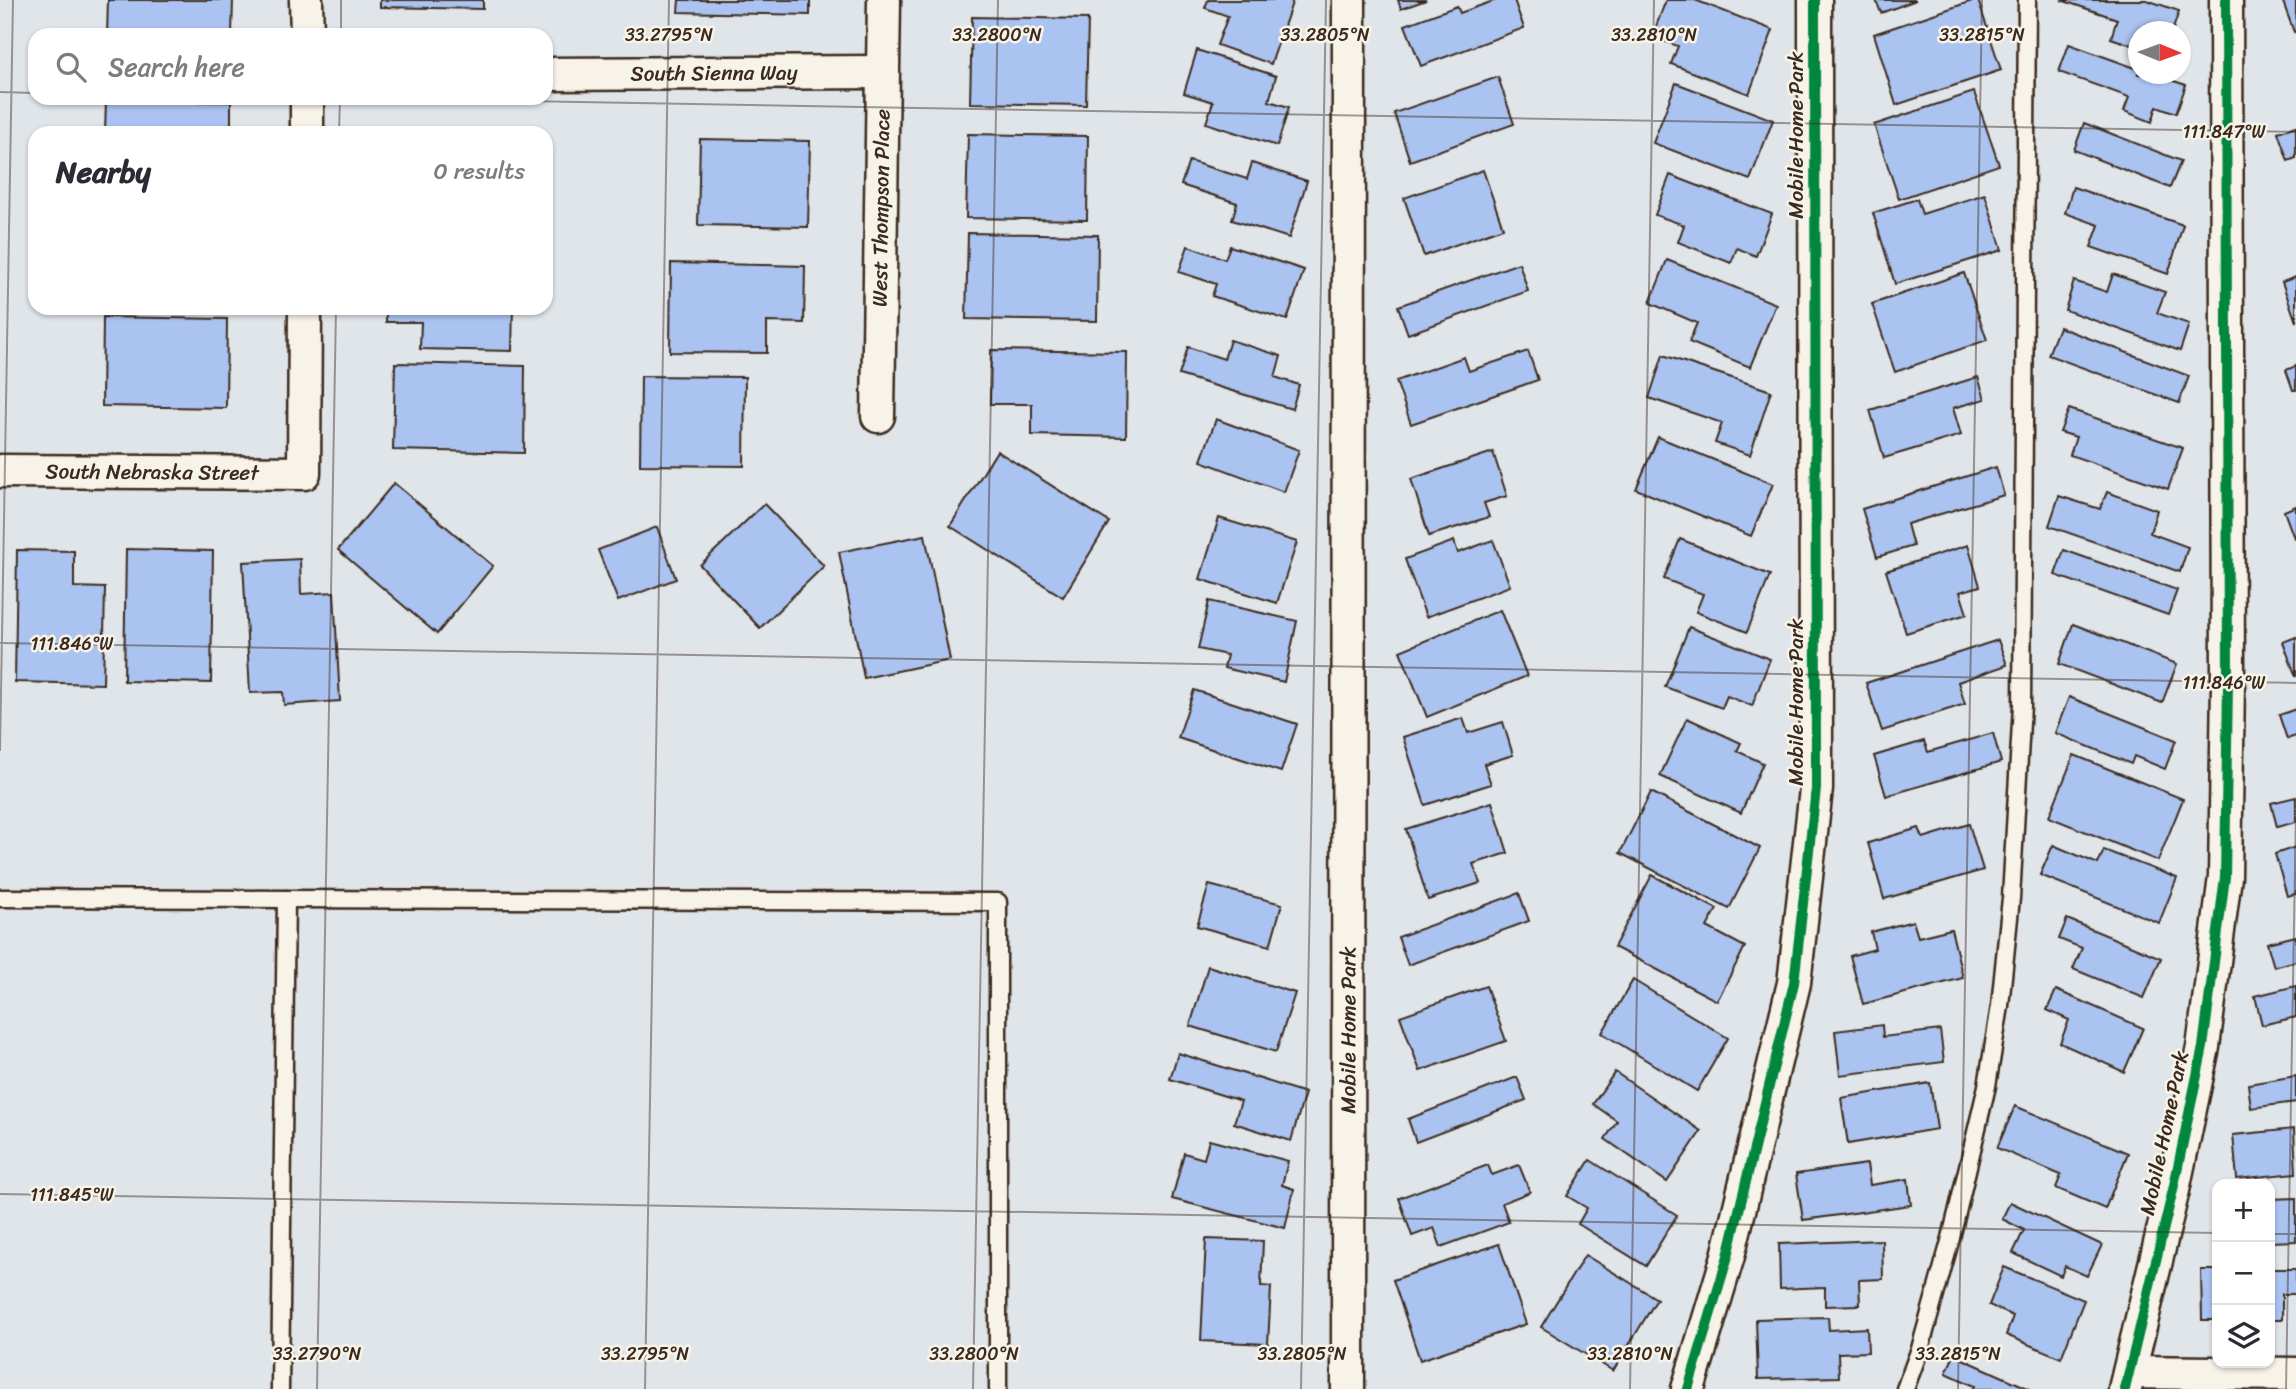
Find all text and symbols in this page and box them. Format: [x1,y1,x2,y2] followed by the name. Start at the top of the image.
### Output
[625,19,714,51] text: 33.2795°N
[952,19,1042,51] text: 33.2800°N
[1281,19,1370,51] text: 33.2805°N
[1611,19,1697,51] text: 33.2810°N
[1939,19,2025,51] text: 33.2815°N
[2128,21,2191,84] north arrow
[28,28,553,105] search box
[108,44,245,90] text: Search here
[52,48,90,86] icon: search
[1777,51,1815,219] street label: Mobile Home Park
[630,54,798,92] street label: South Sienna Way
[861,109,901,307] street label: West Thompson Place
[2183,116,2266,148] text: 111.847°W
[56,145,151,199] text: Nearby
[433,151,525,192] text: 0 results
[45,452,260,492] street label: South Nebraska Street
[1777,618,1815,786] street label: Mobile Home Park
[31,628,114,660] text: 111.846°W
[2183,667,2266,699] text: 111.846°W
[1329,946,1367,1114] street label: Mobile Home Park
[2128,1047,2200,1219] street label: Mobile Home Park
[30,1179,115,1211] text: 111.845°W
[2212,1179,2275,1368] map controls
[2212,1179,2275,1242] button: +
[2212,1242,2275,1305] button: −
[2212,1305,2275,1368] button: layers
[273,1338,362,1370] text: 33.2790°N
[601,1338,690,1370] text: 33.2795°N
[929,1338,1019,1370] text: 33.2800°N
[1258,1338,1347,1370] text: 33.2805°N
[1587,1338,1673,1370] text: 33.2810°N
[1915,1338,2001,1370] text: 33.2815°N

